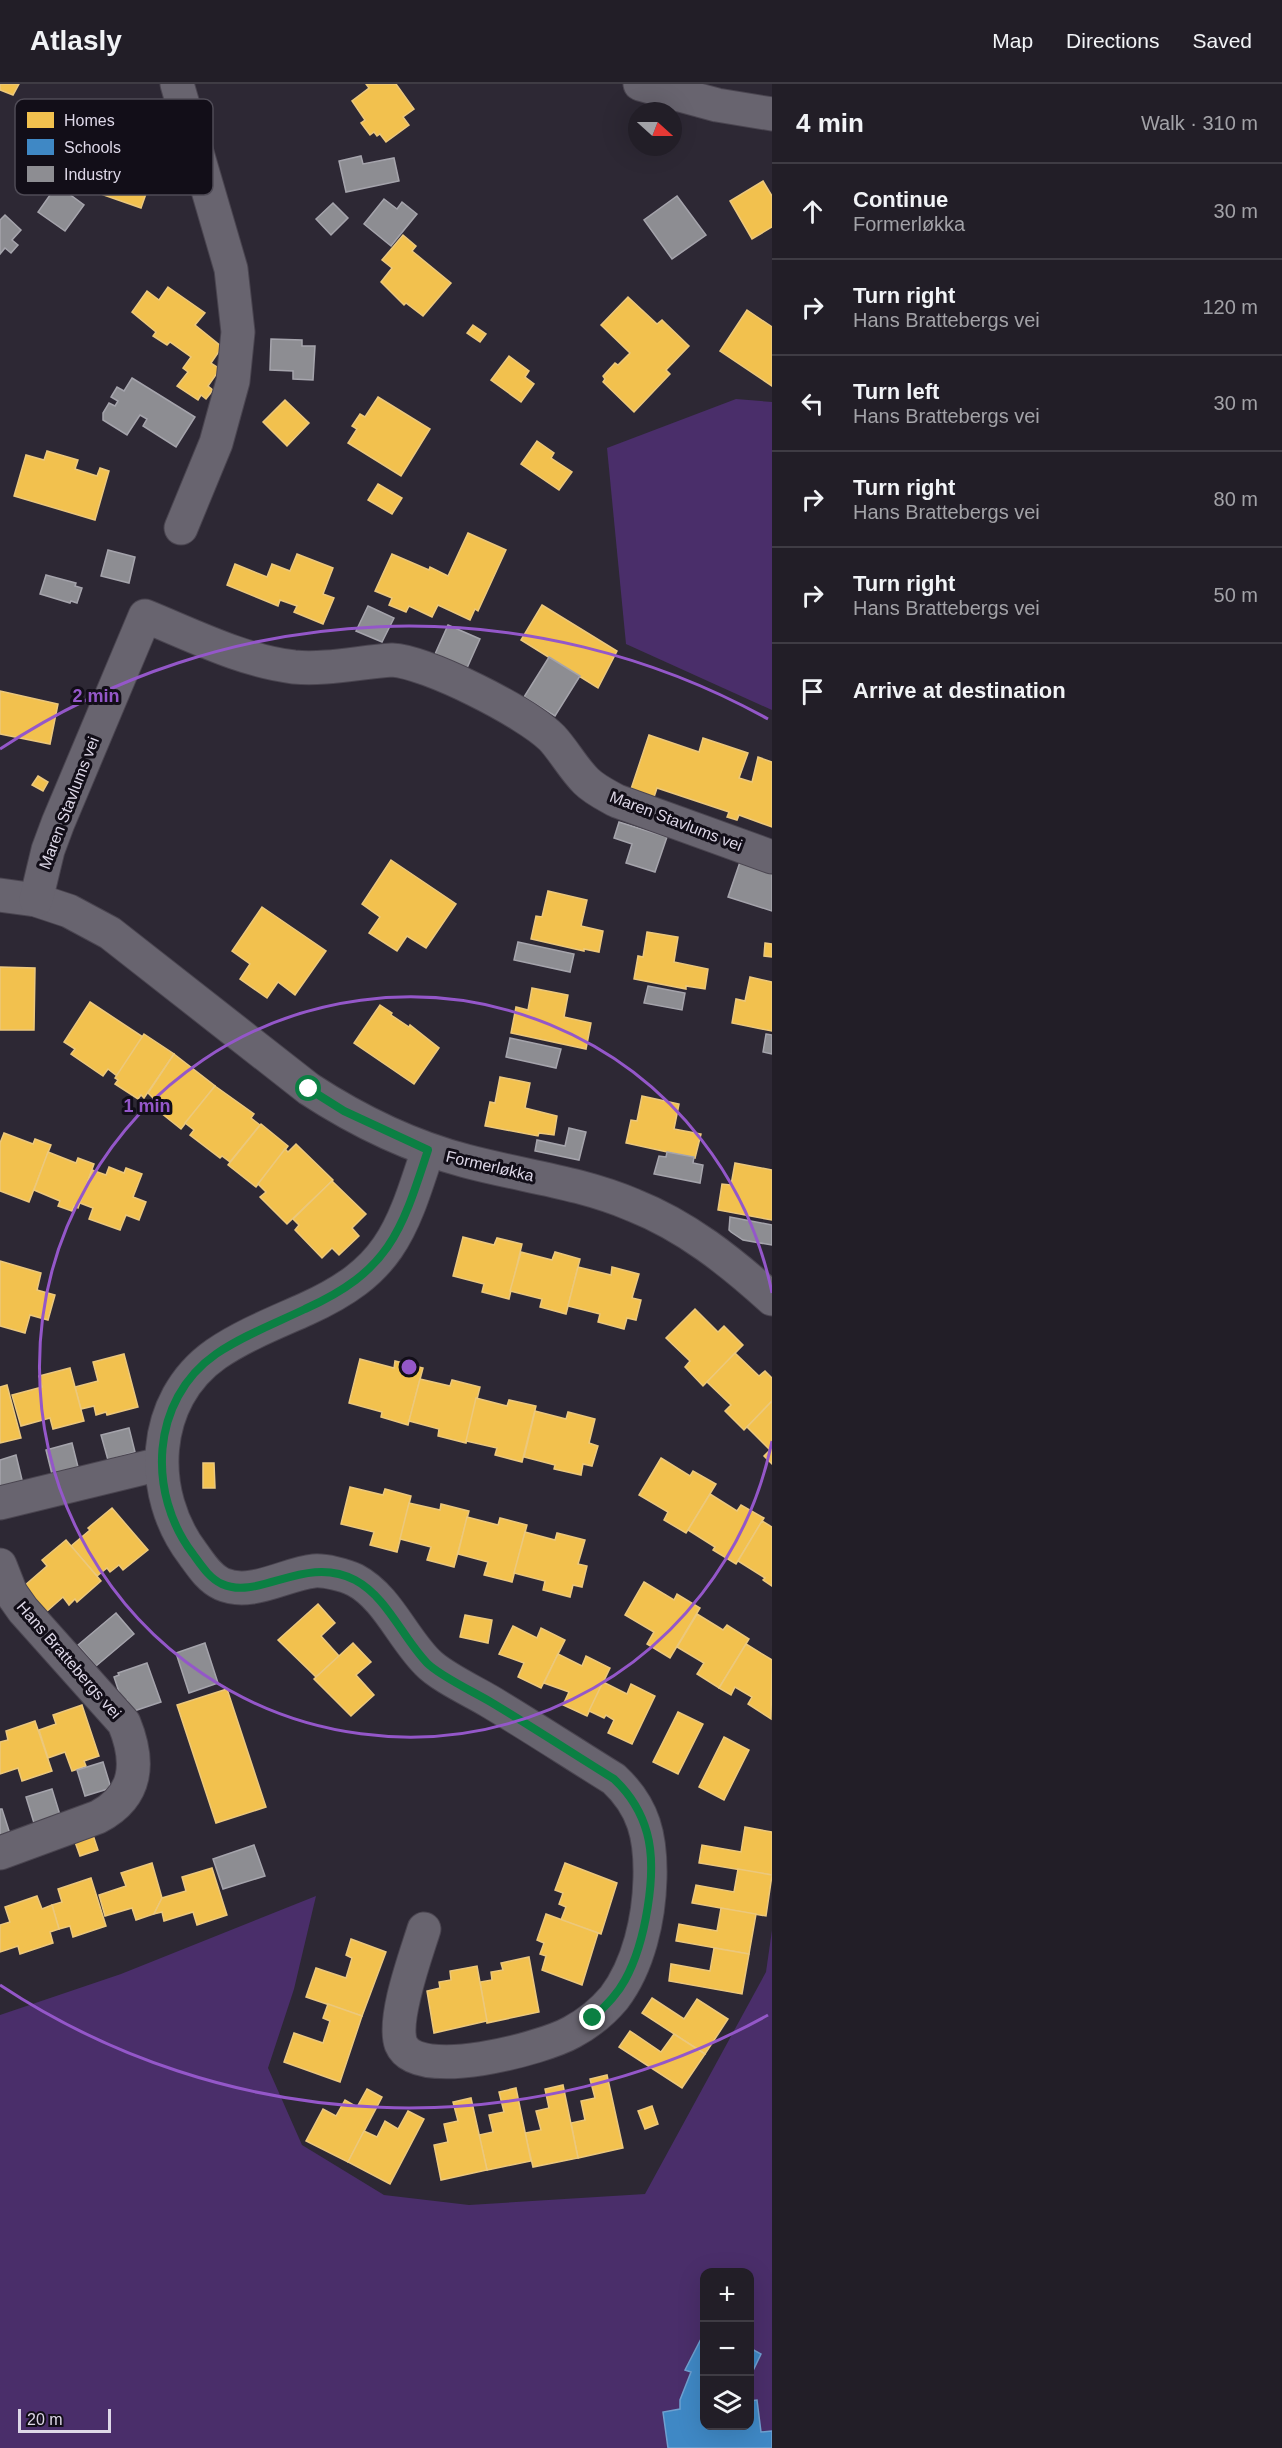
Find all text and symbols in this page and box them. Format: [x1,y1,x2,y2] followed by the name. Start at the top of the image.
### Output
[30,25,122,56] text: Atlasly
[992,29,1033,52] text: Map
[1066,29,1159,52] text: Directions
[1192,29,1252,52] text: Saved
[15,99,213,195] legend
[628,102,682,156] north arrow
[796,108,864,138] text: 4 min
[64,112,115,129] text: Homes
[1141,112,1258,134] text: Walk · 310 m
[64,139,121,156] text: Schools
[64,166,121,183] text: Industry
[853,187,948,212] text: Continue
[796,195,829,228] icon: ahead
[1214,200,1258,222] text: 30 m
[853,213,965,235] text: Formerløkka
[853,283,955,308] text: Turn right
[796,291,829,324] icon: right
[1202,296,1258,318] text: 120 m
[853,309,1040,331] text: Hans Brattebergs vei
[853,379,939,404] text: Turn left
[796,387,829,420] icon: left
[1214,392,1258,414] text: 30 m
[853,405,1040,427] text: Hans Brattebergs vei
[853,475,955,500] text: Turn right
[796,483,829,516] icon: right
[1214,488,1258,510] text: 80 m
[853,501,1040,523] text: Hans Brattebergs vei
[853,571,955,596] text: Turn right
[796,579,829,612] icon: right
[1214,584,1258,606] text: 50 m
[853,597,1040,619] text: Hans Brattebergs vei
[796,675,829,708] icon: arrive
[853,678,1066,703] text: Arrive at destination
[72,686,120,706] text: 2 min
[36,734,102,872] street label: Maren Stavlums vei
[607,788,745,854] street label: Maren Stavlums vei
[295,1075,321,1101] route start
[123,1096,171,1116] text: 1 min
[444,1148,536,1184] street label: Formerløkka
[399,1357,419,1377] centre of rings
[14,1598,124,1722] street label: Hans Brattebergs vei
[579,2004,605,2030] route end
[700,2268,754,2430] map controls
[700,2268,754,2322] button: +
[700,2322,754,2376] button: −
[700,2376,754,2430] button: layers
[18,2406,111,2434] scale bar
[27,2411,63,2428] text: 20 m

